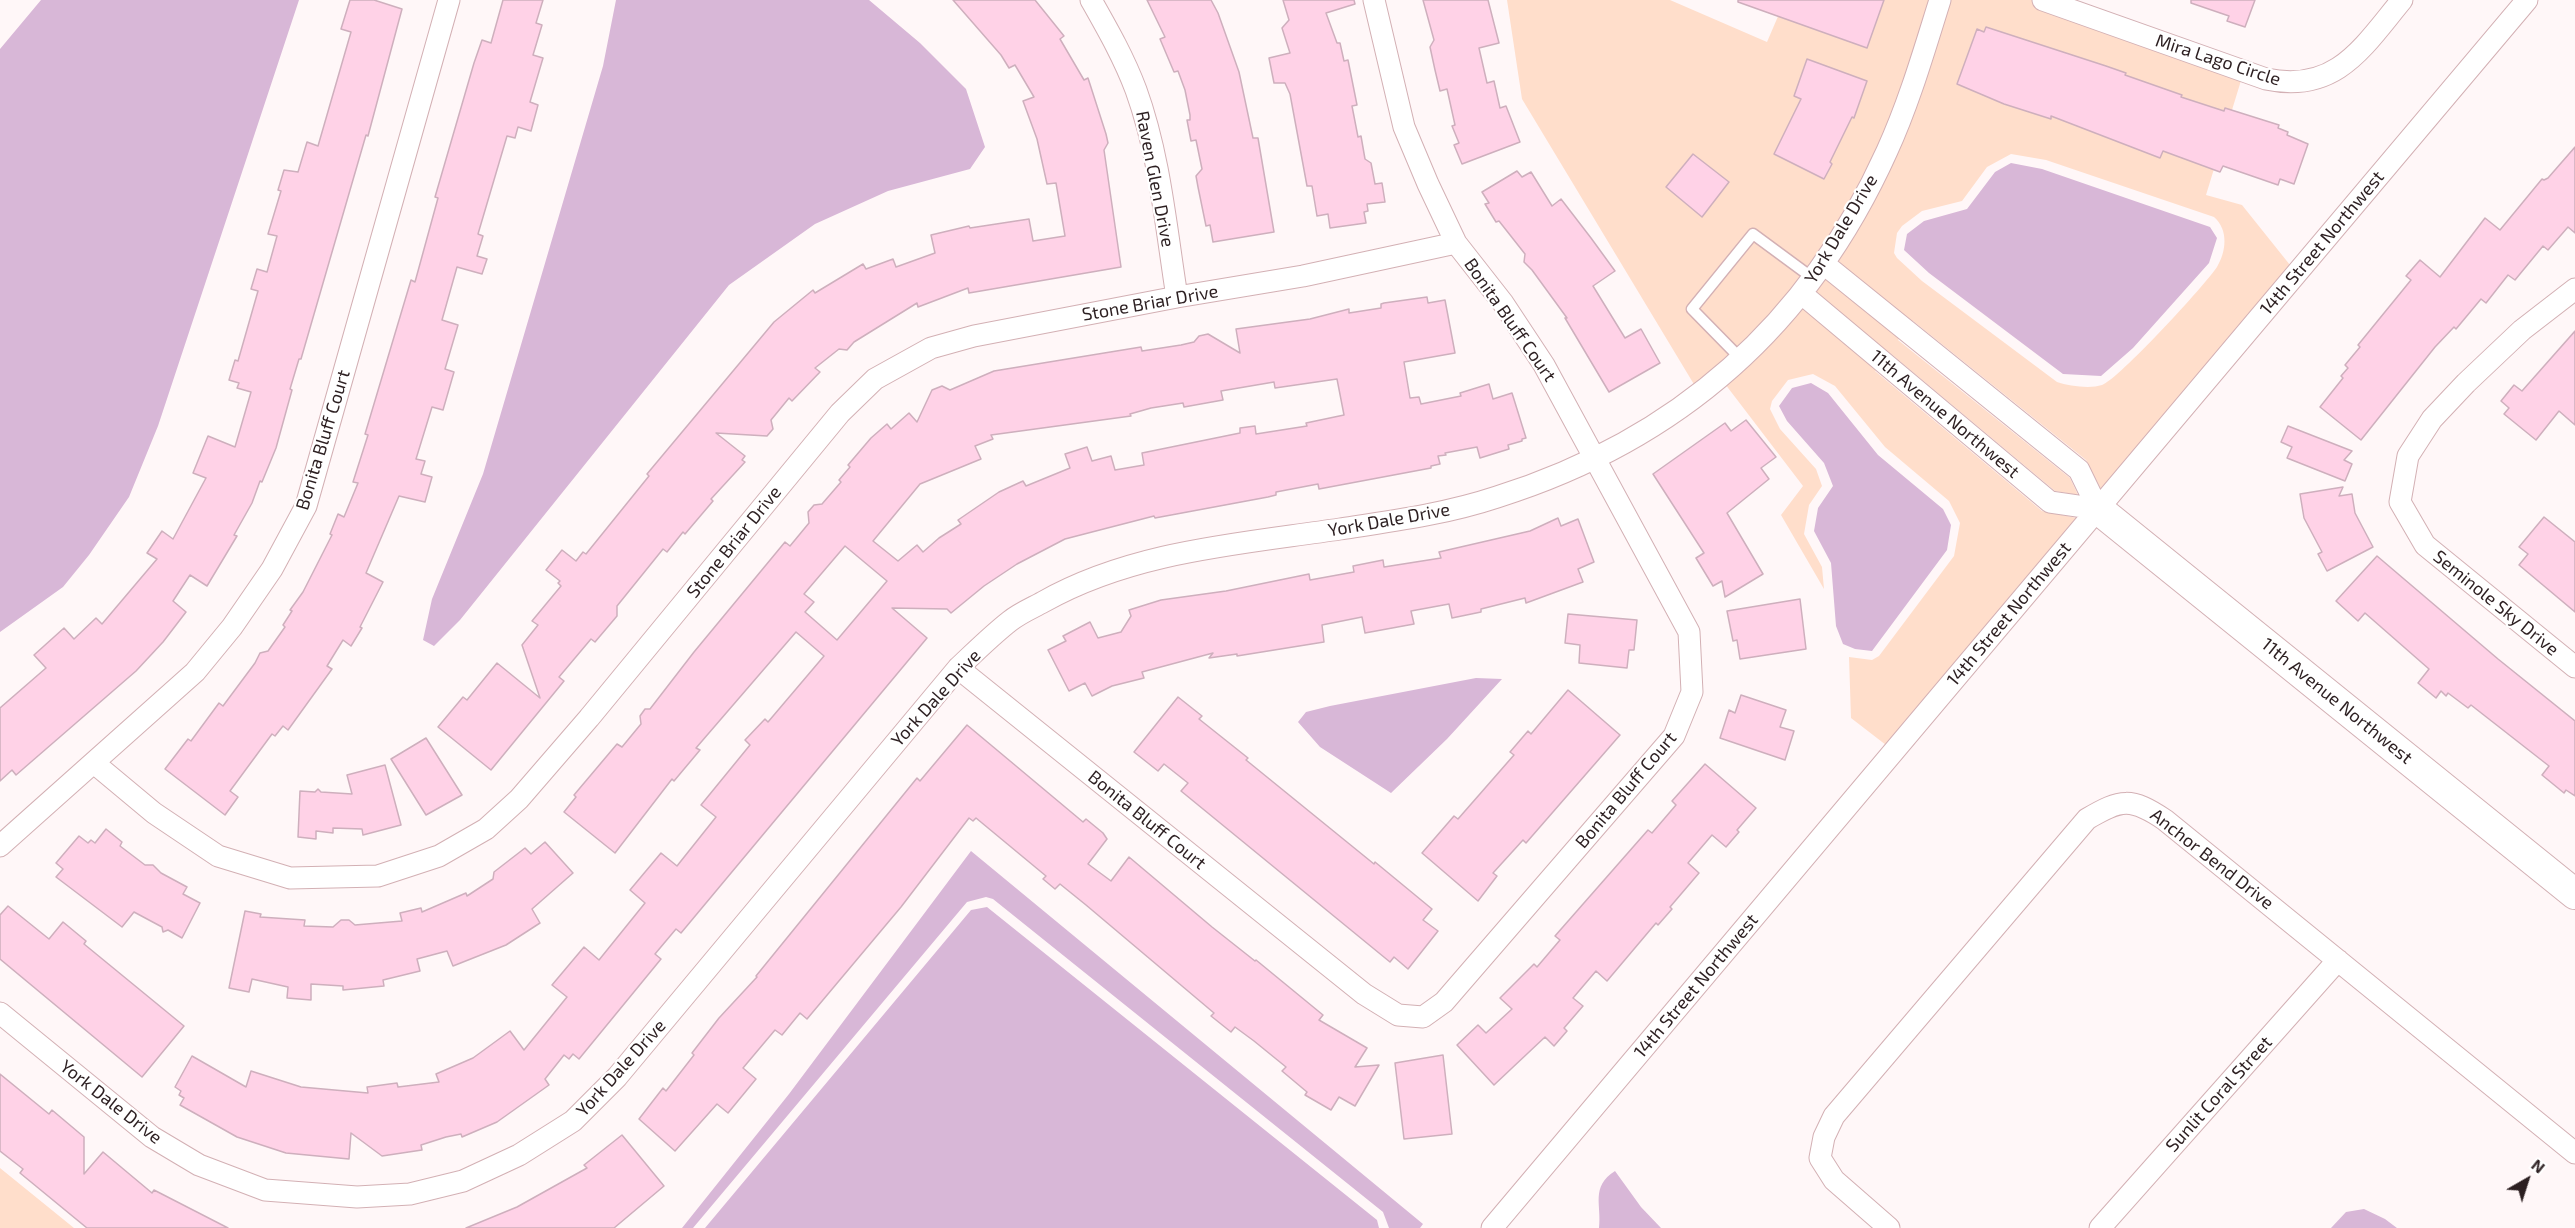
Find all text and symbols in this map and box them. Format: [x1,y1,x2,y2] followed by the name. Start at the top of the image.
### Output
[2153,30,2283,90] street label: Mira Lago Circle
[1131,109,1179,249] street label: Raven Glen Drive
[2255,167,2389,319] street label: 14th Street Northwest
[1800,171,1882,287] street label: York Dale Drive
[1459,254,1561,386] street label: Bonita Bluff Court
[1080,280,1220,326] street label: Stone Briar Drive
[1866,345,2024,483] street label: 11th Avenue Northwest
[291,367,355,513] street label: Bonita Bluff Court
[682,482,786,602] street label: Stone Briar Drive
[1326,499,1452,541] street label: York Dale Drive
[1942,538,2076,690] street label: 14th Street Northwest
[2429,546,2563,660] street label: Seminole Sky Drive
[2257,633,2417,769] street label: 11th Avenue Northwest
[887,645,985,751] street label: York Dale Drive
[1571,727,1681,853] street label: Bonita Bluff Court
[1084,766,1210,874] street label: Bonita Bluff Court
[2146,804,2278,914] street label: Anchor Bend Drive
[1629,910,1763,1062] street label: 14th Street Northwest
[572,1015,670,1121] street label: York Dale Drive
[2161,1032,2277,1156] street label: Sunlit Coral Street
[56,1056,166,1148] street label: York Dale Drive
[2497,1150,2557,1210] north arrow
[2528,1155,2549,1177] text: N

